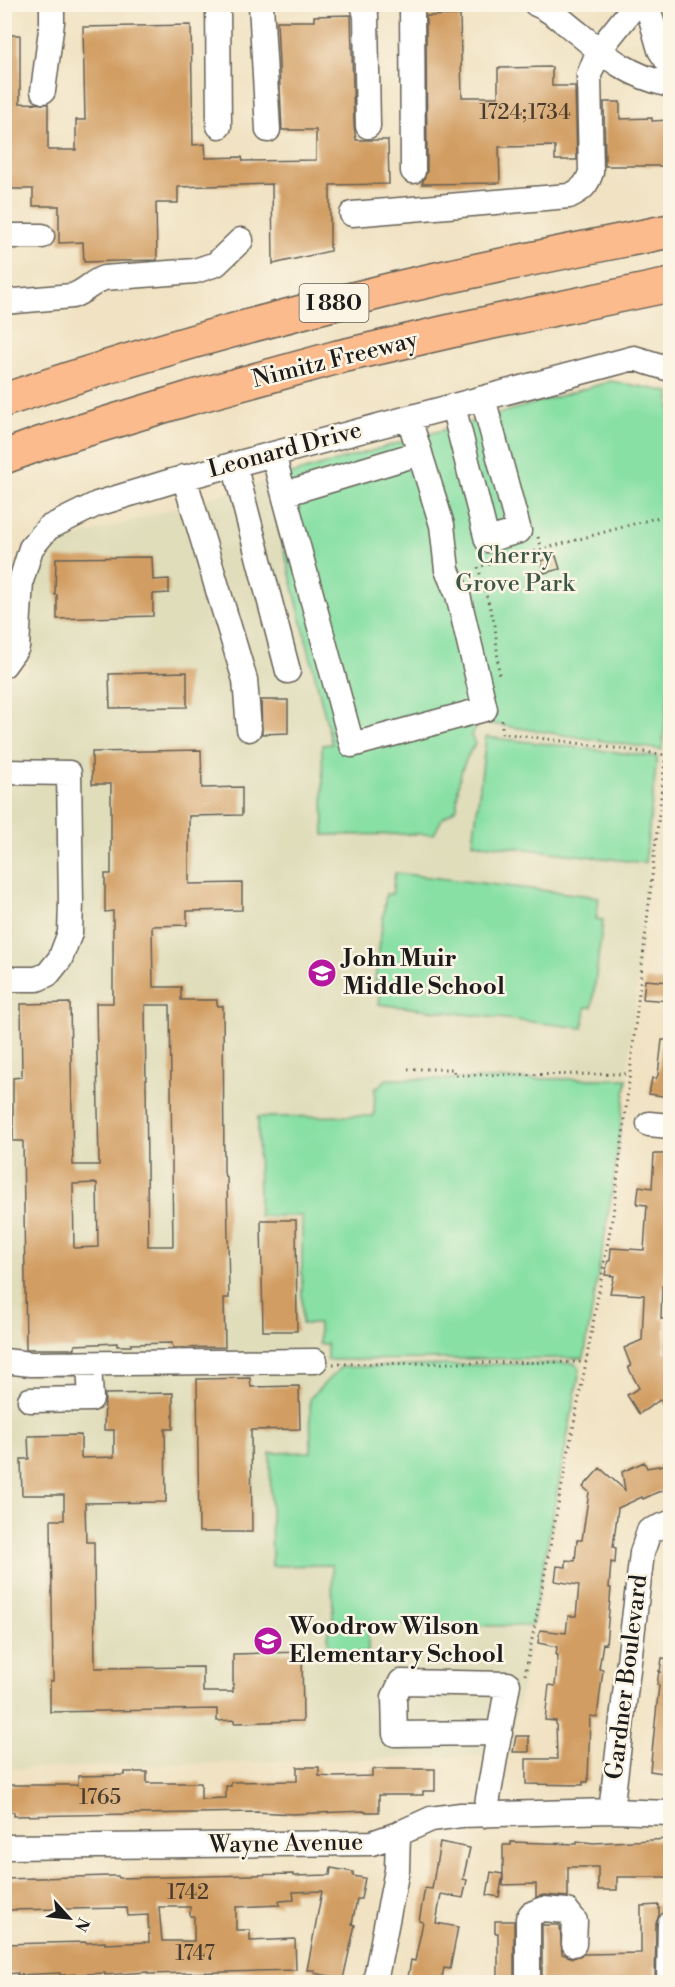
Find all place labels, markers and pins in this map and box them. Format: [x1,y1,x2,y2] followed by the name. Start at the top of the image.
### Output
[340,944,505,1002] place label: John Muir Middle School
[306,957,338,989] school or university icon: John Muir Middle School
[288,1612,504,1670] place label: Woodrow Wilson Elementary School
[252,1625,284,1657] school or university icon: Woodrow Wilson Elementary School

